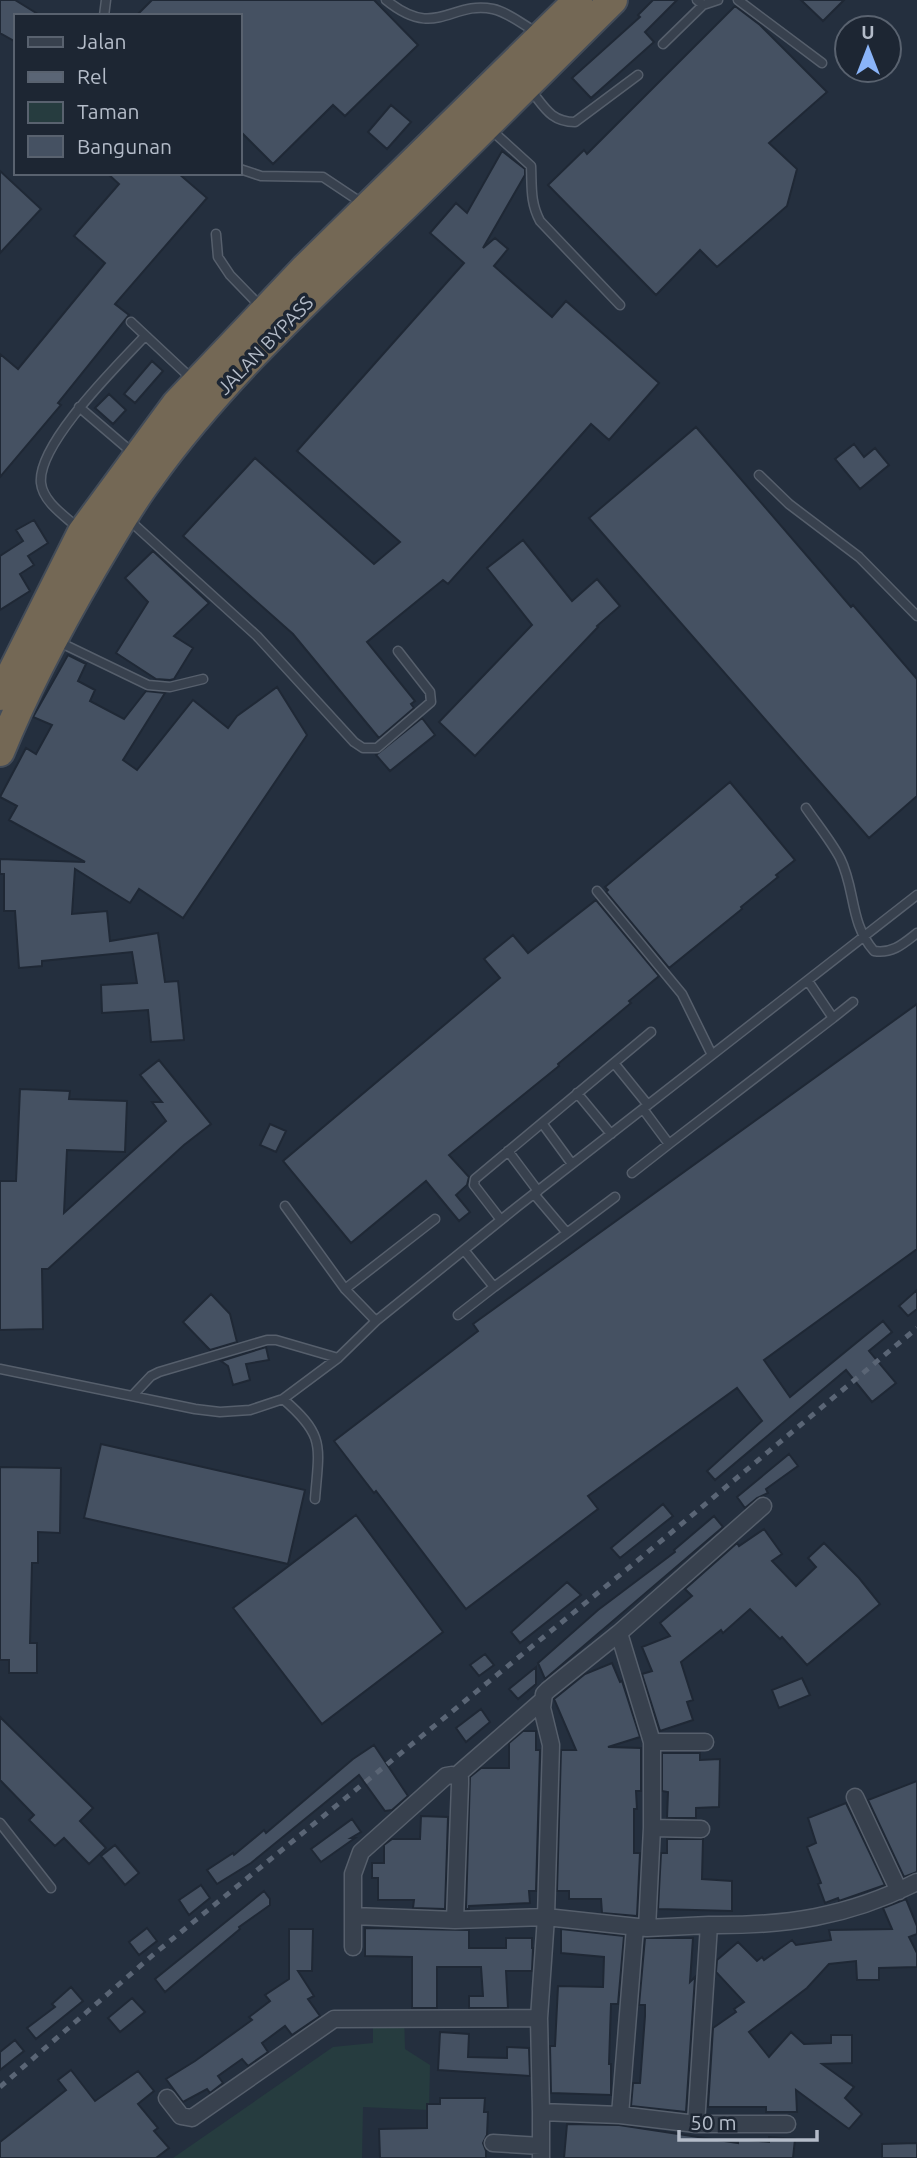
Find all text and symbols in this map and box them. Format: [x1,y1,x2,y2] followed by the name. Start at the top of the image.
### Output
[14,14,242,175] legend
[833,14,903,84] north arrow
[861,21,875,43] text: U
[77,29,126,53] text: Jalan
[77,64,107,88] text: Rel
[77,99,140,123] text: Taman
[77,134,172,158] text: Bangunan
[213,291,317,399] street label: JALAN BYPASS
[679,2098,817,2142] scale bar
[690,2110,737,2134] text: 50 m

